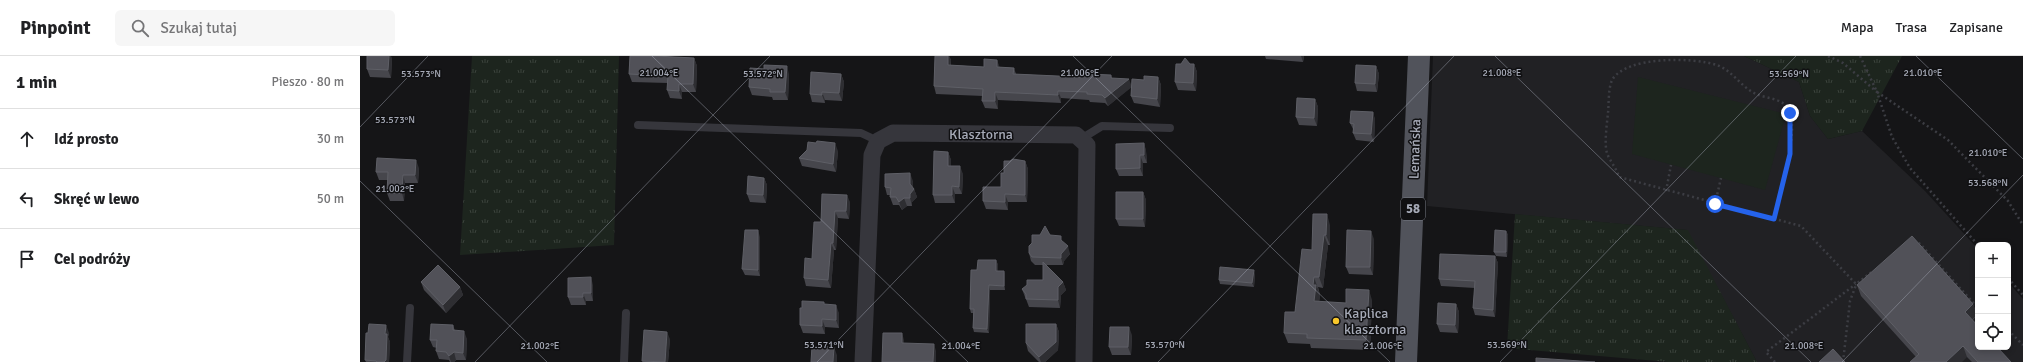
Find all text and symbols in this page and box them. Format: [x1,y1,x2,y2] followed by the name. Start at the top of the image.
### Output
[115,10,395,46] search box
[20,16,91,40] text: Pinpoint
[129,17,151,39] icon: search
[161,19,237,37] text: Szukaj tutaj
[1841,19,1874,36] text: Mapa
[1896,19,1927,36] text: Trasa
[1949,19,2003,36] text: Zapisane
[640,67,679,79] text: 21.004°E
[1061,67,1100,79] text: 21.006°E
[1483,67,1522,79] text: 21.008°E
[1904,67,1943,79] text: 21.010°E
[401,68,441,80] text: 53.573°N
[743,68,783,80] text: 53.572°N
[1769,68,1809,80] text: 53.569°N
[16,72,57,93] text: 1 min
[272,74,344,90] text: Pieszo · 80 m
[1781,104,1799,122] route end
[375,114,415,126] text: 53.573°N
[1405,119,1425,179] street label: Lemańska
[949,126,1013,143] street label: Klasztorna
[16,128,38,150] icon: ahead
[54,130,118,148] text: Idź prosto
[317,131,344,147] text: 30 m
[1969,147,2008,159] text: 21.010°E
[1968,177,2008,189] text: 53.568°N
[376,183,415,195] text: 21.002°E
[16,188,38,210] icon: left
[54,190,139,208] text: Skręć w lewo
[317,191,344,207] text: 50 m
[1706,195,1724,213] route start
[1401,198,1425,220] road number: 58
[1975,242,2011,350] map controls
[1975,242,2011,278] button: +
[16,248,38,270] icon: arrive
[54,250,130,268] text: Cel podróży
[1975,278,2011,314] button: −
[1344,305,1406,338] place label: Kaplica klasztorna
[1975,314,2011,350] button: locate
[1331,316,1341,326] marker: Kaplica klasztorna
[804,339,844,351] text: 53.571°N
[1145,339,1185,351] text: 53.570°N
[1487,339,1527,351] text: 53.569°N
[521,340,560,352] text: 21.002°E
[942,340,981,352] text: 21.004°E
[1364,340,1403,352] text: 21.006°E
[1785,340,1824,352] text: 21.008°E

